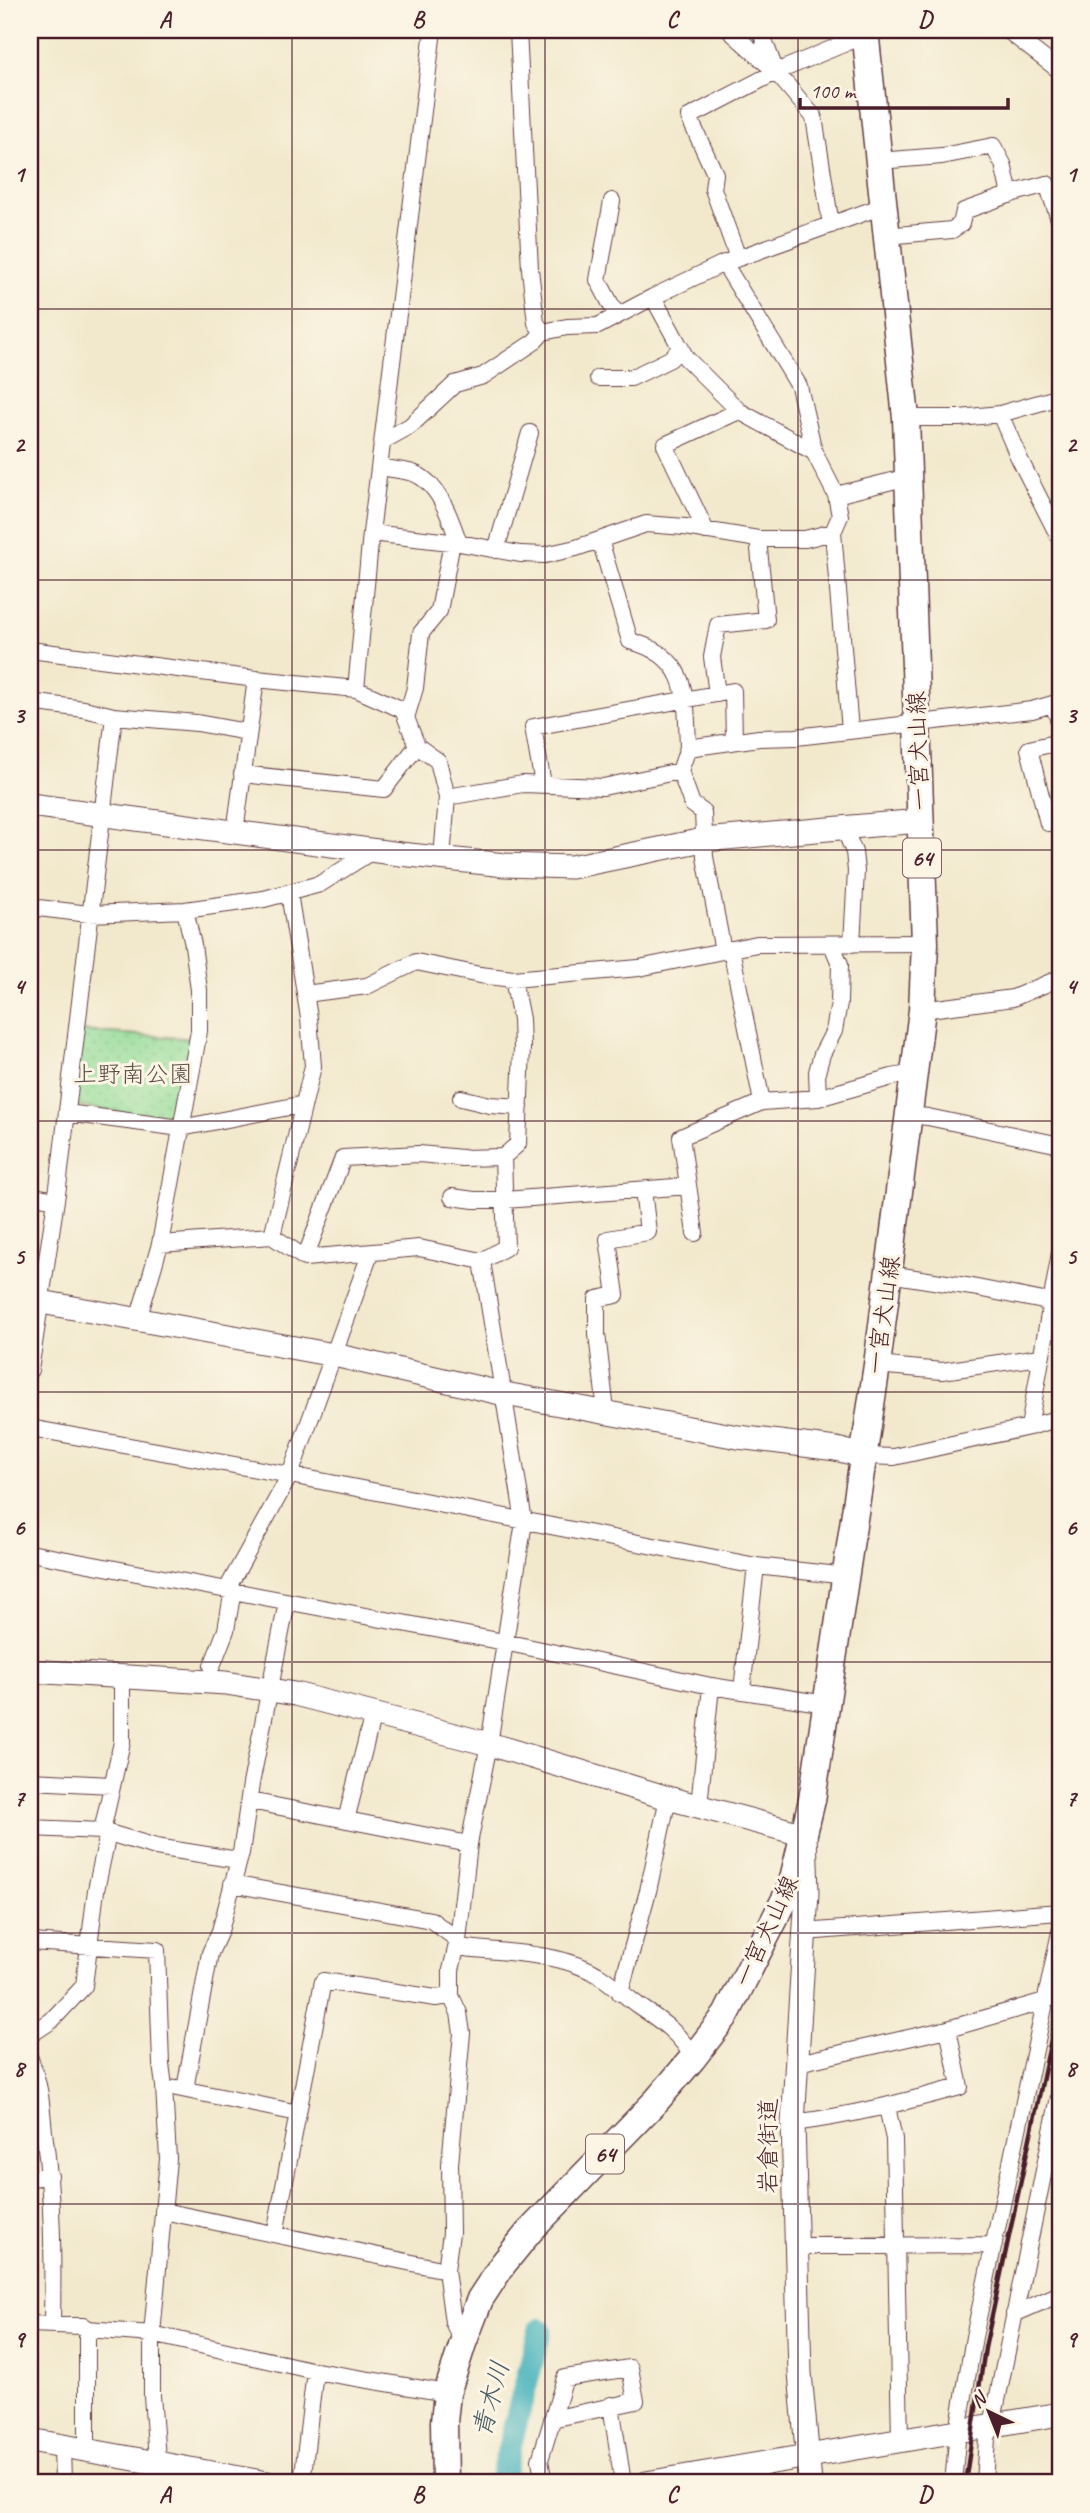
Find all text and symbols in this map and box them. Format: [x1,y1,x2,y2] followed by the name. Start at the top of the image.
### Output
[159,5,173,34] text: A
[412,5,426,34] text: B
[667,5,681,34] text: C
[918,5,934,34] text: D
[800,66,1008,110] scale bar
[810,78,857,104] text: 100 m
[14,160,27,189] text: 1
[1066,160,1079,189] text: 1
[14,430,27,459] text: 2
[1066,430,1079,459] text: 2
[901,691,935,811] street label: 一宮犬山線
[14,701,27,730] text: 3
[1066,701,1079,730] text: 3
[903,838,941,878] road number: 64
[14,972,27,1001] text: 4
[1066,972,1079,1001] text: 4
[73,1059,193,1089] park label: 上野南公園
[14,1242,26,1271] text: 5
[1066,1242,1078,1271] text: 5
[860,1253,906,1377] street label: 一宮犬山線
[14,1513,27,1542] text: 6
[1066,1513,1079,1542] text: 6
[14,1784,27,1813] text: 7
[1066,1784,1079,1813] text: 7
[727,1870,805,1992] street label: 一宮犬山線
[14,2054,27,2083] text: 8
[1066,2054,1079,2083] text: 8
[753,2098,783,2194] street label: 岩倉街道
[586,2134,624,2174] road number: 64
[14,2325,27,2354] text: 9
[1066,2325,1079,2354] text: 9
[465,2357,517,2441] water label: 青木川
[954,2376,1024,2446] north arrow
[966,2385,993,2413] text: N
[159,2480,173,2509] text: A
[412,2480,426,2509] text: B
[667,2480,681,2509] text: C
[918,2480,934,2509] text: D

